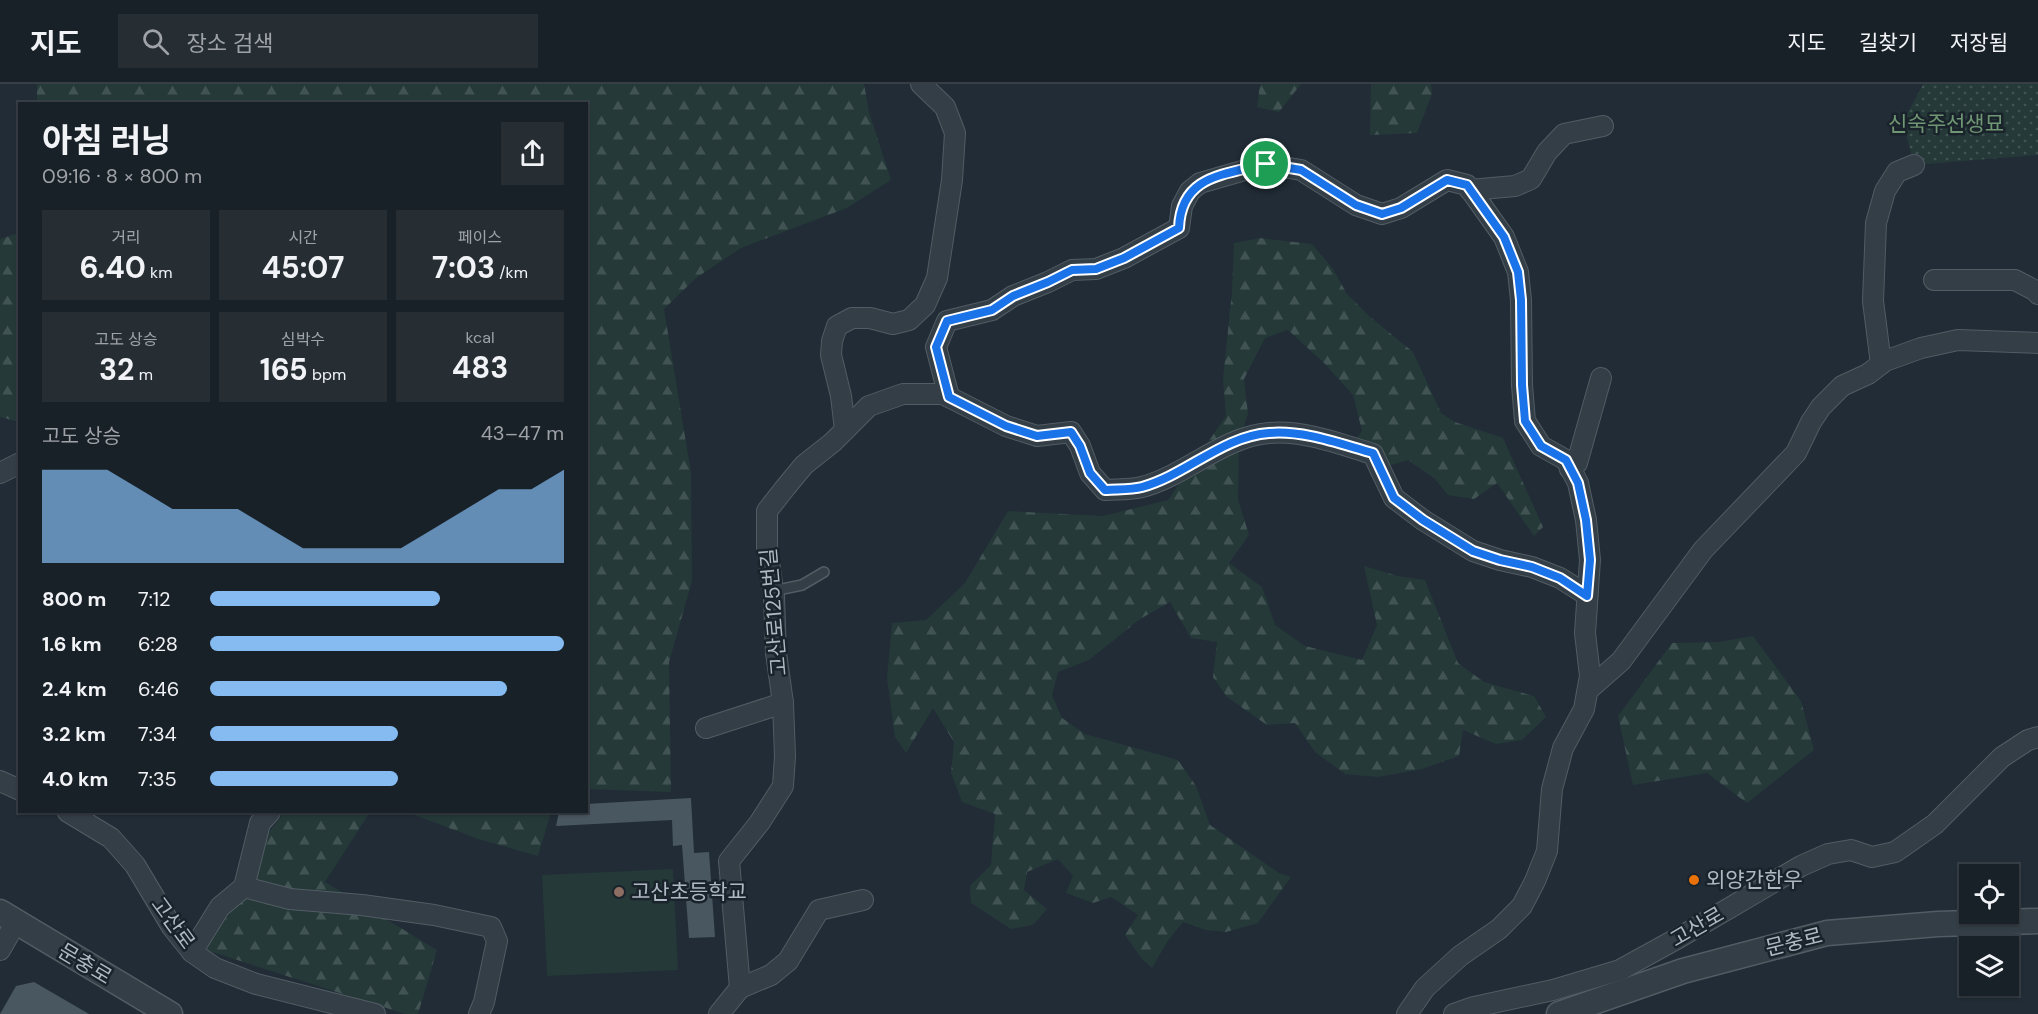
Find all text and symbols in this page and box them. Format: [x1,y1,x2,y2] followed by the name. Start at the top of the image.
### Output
[118,14,538,68] search box
[30,25,82,62] text: 지도
[139,25,172,58] icon: search
[187,29,273,58] text: 장소 검색
[1787,29,1826,57] text: 지도
[1859,29,1917,57] text: 길찾기
[1950,29,2008,57] text: 저장됨
[1888,110,2004,138] park label: 신숙주선생묘
[42,119,171,162] text: 아침 러닝
[501,122,564,185] button: share
[1240,138,1291,189] pin
[1249,147,1282,180] icon: arrive
[42,163,202,189] text: 09:16 · 8 × 800 m
[111,227,141,248] text: 거리
[288,227,318,248] text: 시간
[458,227,502,248] text: 페이스
[80,248,146,287] text: 6.40
[262,248,344,287] text: 45:07
[432,248,495,287] text: 7:03
[146,262,172,283] text: km
[495,262,528,283] text: /km
[466,327,494,348] text: kcal
[94,329,158,350] text: 고도 상승
[281,329,325,350] text: 심박수
[452,348,508,387] text: 483
[99,350,134,389] text: 32
[260,350,308,389] text: 165
[134,364,153,385] text: m
[308,364,346,385] text: bpm
[481,420,564,446] text: 43–47 m
[42,423,121,449] text: 고도 상승
[754,547,794,677] street label: 고산로125번길
[42,586,106,612] text: 800 m
[138,586,170,612] text: 7:12
[42,631,101,657] text: 1.6 km
[138,631,178,657] text: 6:28
[42,676,107,702] text: 2.4 km
[138,676,179,702] text: 6:46
[42,721,106,747] text: 3.2 km
[138,721,177,747] text: 7:34
[42,766,108,792] text: 4.0 km
[138,766,177,792] text: 7:35
[1959,864,2019,996] map controls
[1959,864,2019,924] button: locate
[1706,866,1803,894] place label: 외양간한우
[1687,873,1701,887] marker: 외양간한우
[631,878,747,906] place label: 고산초등학교
[612,885,626,899] marker: 고산초등학교
[145,891,201,955] street label: 고산로
[1665,900,1729,954] street label: 고산로
[1762,921,1826,963] street label: 문충로
[1959,936,2019,996] button: layers
[53,937,117,991] street label: 문충로

